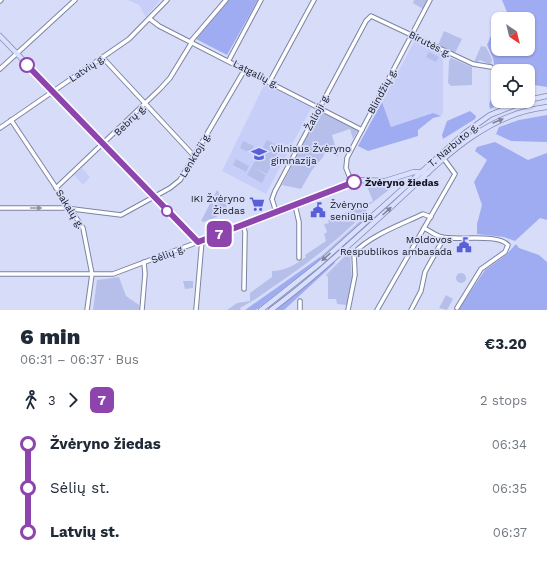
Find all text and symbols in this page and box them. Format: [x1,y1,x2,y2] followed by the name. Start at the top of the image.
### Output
[491,12,535,56] north arrow
[491,12,535,108] map controls
[407,29,453,59] street label: Birutės g.
[67,52,107,84] street label: Latvių g.
[19,57,35,73] unlabelled marker
[231,58,281,90] street label: Latgalių g.
[491,64,535,108] button: locate
[365,66,399,116] street label: Blindžių g.
[303,92,331,132] street label: Žalioji g.
[112,102,148,138] street label: Bebrų g.
[493,117,505,123] one-way arrow
[426,121,480,169] street label: T. Narbuto g.
[177,131,213,179] street label: Lenktoji g.
[271,143,351,166] place label: Vilniaus Žvėryno gimnazija
[250,145,268,163] school or university icon: Vilniaus Žvėryno gimnazija
[346,174,362,190] marker: Žvėryno žiedas
[365,177,439,188] place label: Žvėryno žiedas
[54,188,86,230] street label: Sakalų g.
[191,193,245,216] place label: IKI Žvėryno Žiedas
[248,195,266,213] supermarket icon: IKI Žvėryno Žiedas
[330,199,374,222] place label: Žvėryno seniūnija
[309,201,327,219] public building icon: Žvėryno seniūnija
[30,205,43,211] one-way arrow
[161,205,173,217] unlabelled marker
[381,206,392,215] one-way arrow
[206,221,232,247] line badge: 7
[215,226,223,242] text: 7
[340,234,452,257] place label: Moldovos Respublikos ambasada
[455,236,473,254] public building icon: Moldovos Respublikos ambasada
[149,243,187,265] street label: Sėlių g.
[321,253,331,262] one-way arrow
[20,324,80,349] text: 6 min
[485,335,527,353] text: €3.20
[20,352,139,367] text: 06:31 – 06:37 · Bus
[20,389,42,411] icon: walk
[62,389,84,411] icon: forward
[98,392,106,408] text: 7
[48,393,56,408] text: 3
[480,393,527,408] text: 2 stops
[50,435,161,453] text: Žvėryno žiedas
[492,437,527,452] text: 06:34
[50,479,109,497] text: Sėlių st.
[492,481,527,496] text: 06:35
[50,523,119,541] text: Latvių st.
[493,525,527,540] text: 06:37

